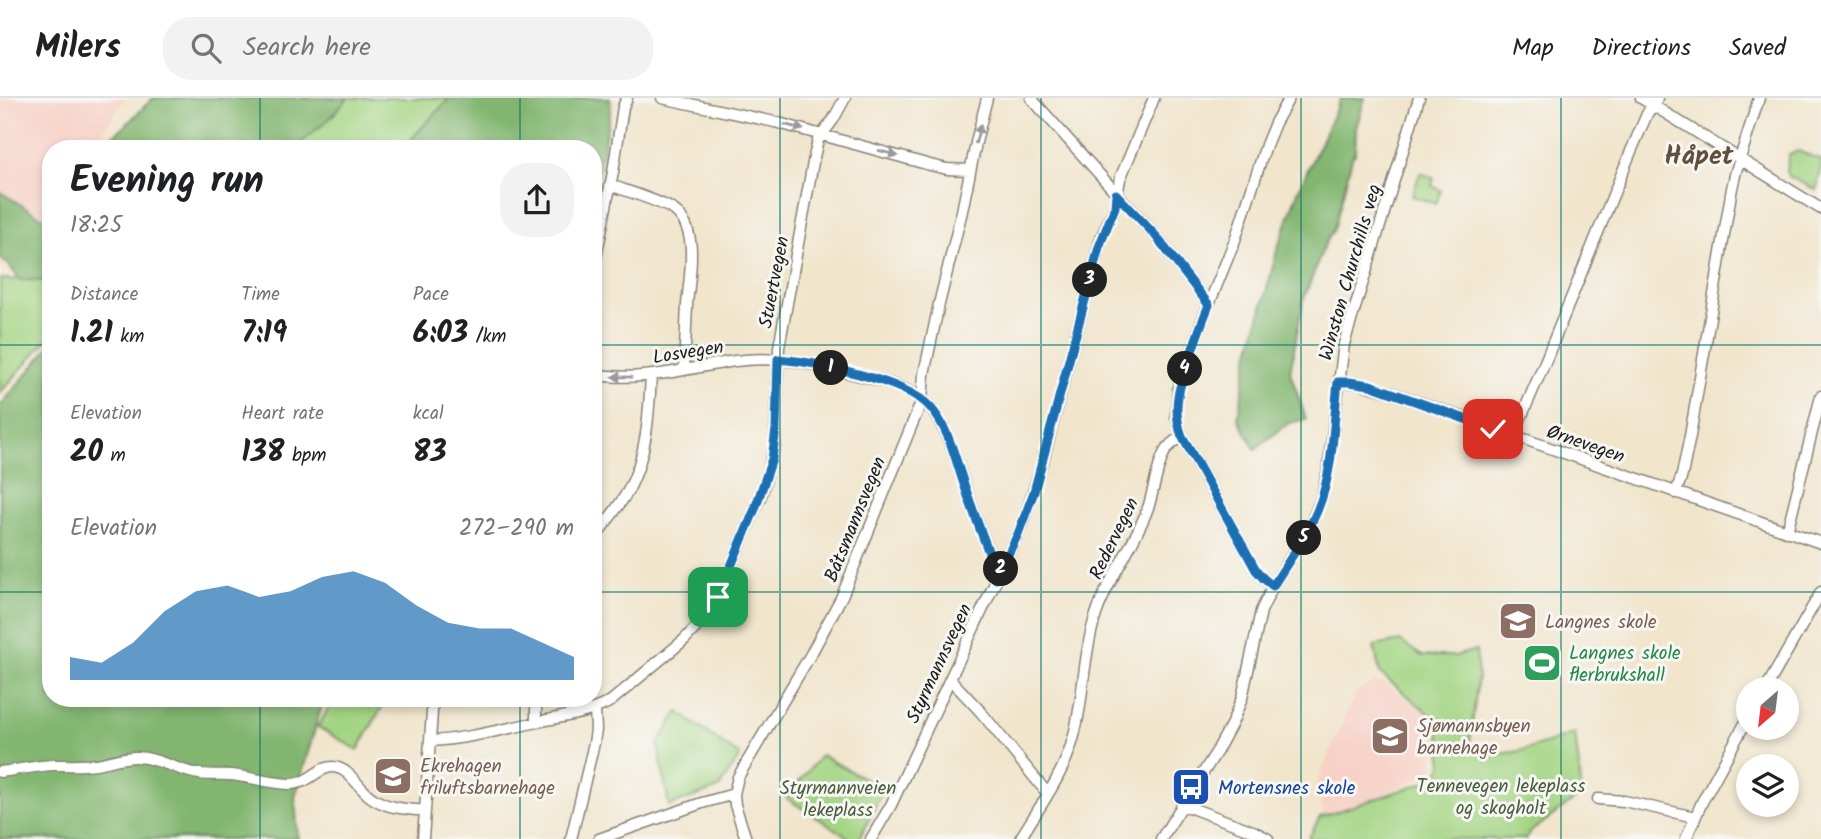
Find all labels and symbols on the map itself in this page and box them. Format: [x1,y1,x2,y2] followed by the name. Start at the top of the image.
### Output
[783,122,805,133] one-way arrow
[973,123,984,145] one-way arrow
[1665,136,1734,178] district label: Håpet
[878,148,899,158] one-way arrow
[1311,181,1390,364] street label: Winston Churchills veg
[751,234,799,331] street label: Stuertvegen
[1072,262,1108,298] pin: 3
[651,333,726,373] street label: Losvegen
[814,350,848,386] pin: 1
[1168,352,1202,386] pin: 4
[611,371,633,383] one-way arrow
[1463,399,1523,459] pin
[1542,418,1628,472] street label: Ørnevegen
[817,452,895,587] street label: Båtsmannsvegen
[1082,493,1148,585] street label: Redervegen
[1286,520,1322,556] pin: 5
[984,552,1018,587] pin: 2
[688,567,748,627] pin
[899,599,981,729] street label: Styrmannsvegen
[1497,600,1539,642] school or university icon: Langnes skole
[1545,608,1657,638] place label: Langnes skole
[1569,639,1681,691] place label: Langnes skole flerbrukshall
[1521,642,1563,684] sports icon: Langnes skole flerbrukshall
[1736,677,1799,740] north arrow
[1417,712,1531,764] place label: Sjømannsbyen barnehage
[1369,715,1411,757] school or university icon: Sjømannsbyen barnehage
[420,752,555,804] place label: Ekrehagen friluftsbarnehage
[372,755,414,797] school or university icon: Ekrehagen friluftsbarnehage
[1170,766,1212,808] bus stop icon: Mortensnes skole
[1417,772,1585,824] park label: Tennevegen lekeplass og skogholt
[780,774,896,826] park label: Styrmannveien lekeplass
[1218,774,1356,804] place label: Mortensnes skole

